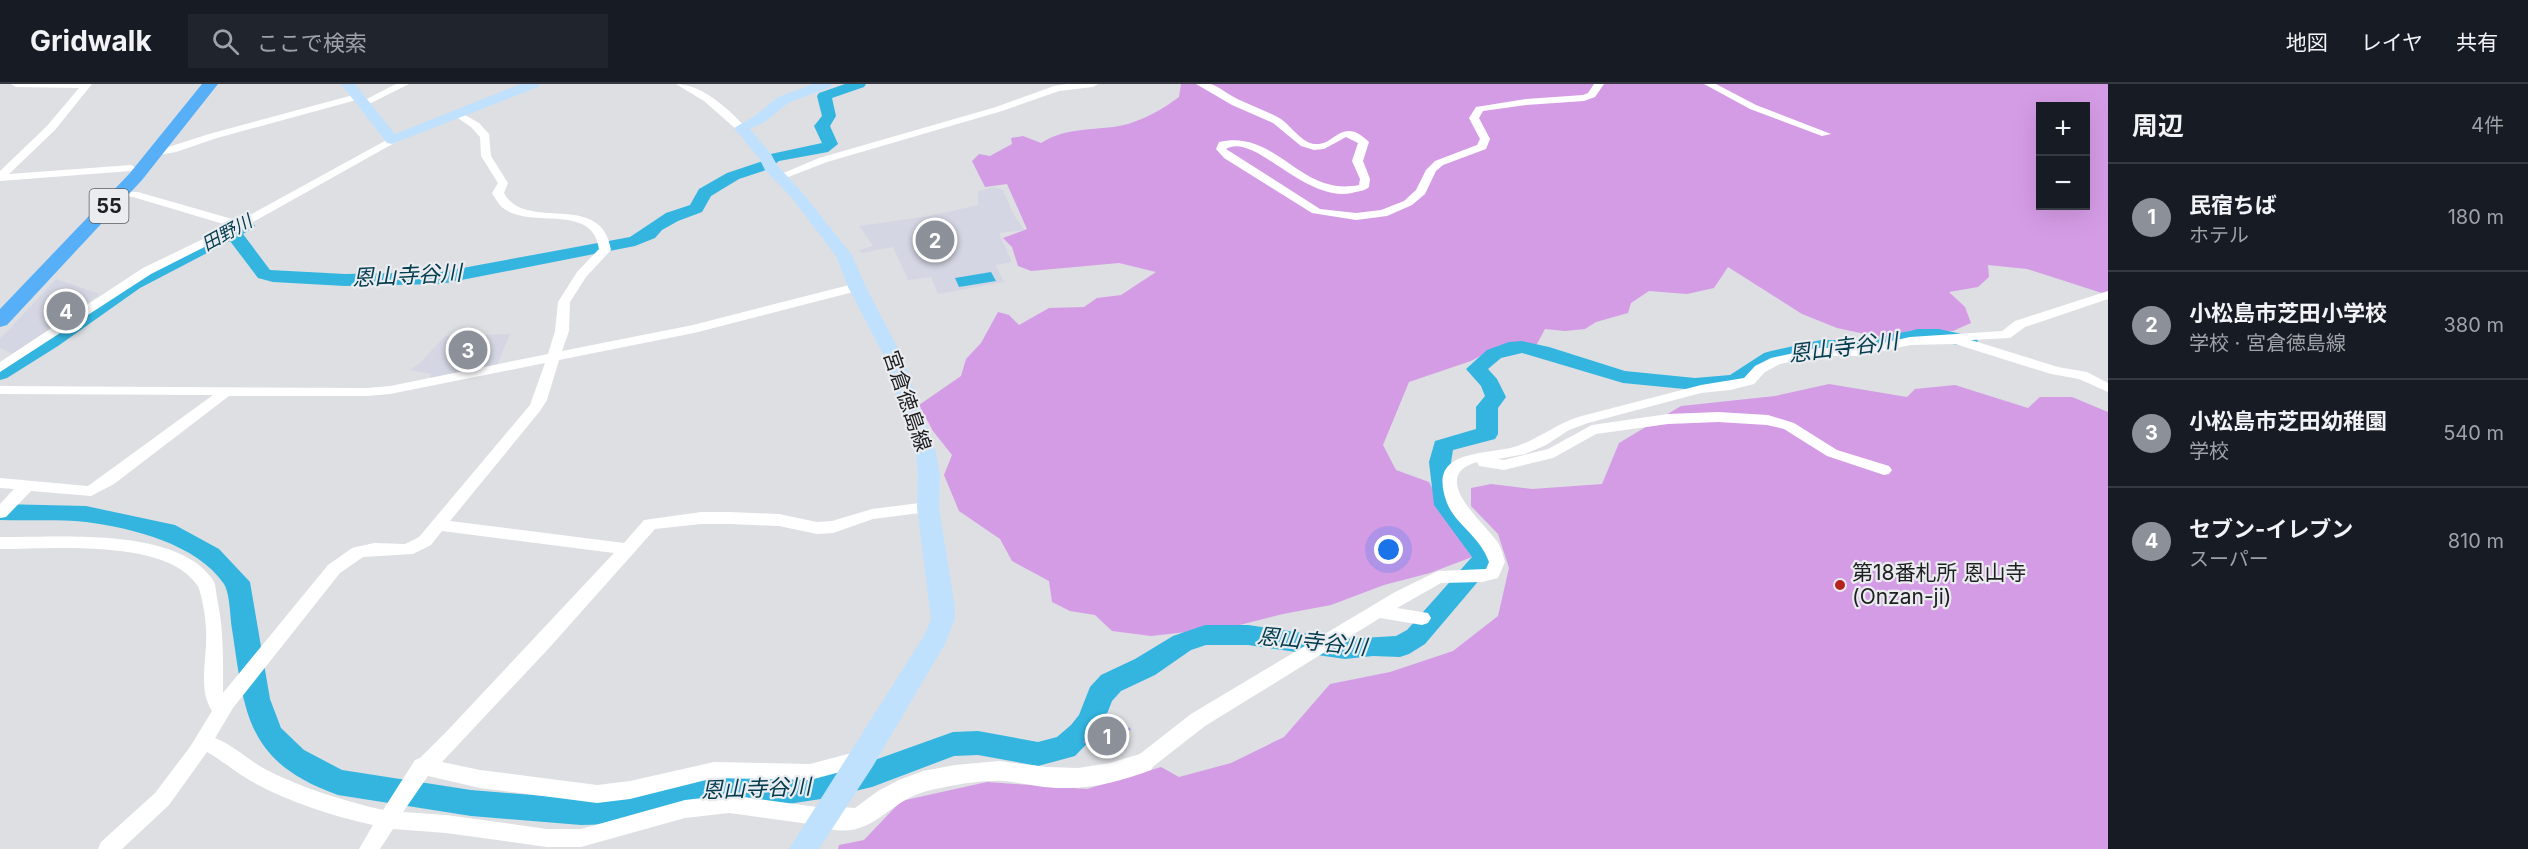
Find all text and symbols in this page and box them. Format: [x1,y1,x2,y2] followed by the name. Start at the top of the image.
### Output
[188,14,608,68] search box
[30,24,152,58] text: Gridwalk
[209,25,242,58] icon: search
[257,30,367,56] text: ここで検索
[2286,30,2328,55] text: 地図
[2361,30,2423,55] text: レイヤ
[2456,30,2498,55] text: 共有
[2036,102,2090,210] map controls
[2036,102,2090,156] button: +
[2132,110,2184,141] text: 周辺
[2471,113,2504,137] text: 4件
[2036,156,2090,210] button: −
[90,189,128,223] road number: 55
[2189,192,2277,218] text: 民宿ちば
[2147,205,2156,229] text: 1
[2448,205,2504,229] text: 180 m
[198,209,257,255] water label: 田野川
[916,218,954,262] pin: 2
[2189,223,2249,247] text: ホテル
[351,259,465,291] water label: 恩山寺谷川
[46,288,86,334] pin: 4
[2189,300,2387,326] text: 小松島市芝田小学校
[2145,313,2158,337] text: 2
[2444,313,2504,337] text: 380 m
[1787,327,1901,367] water label: 恩山寺谷川
[448,328,488,372] pin: 3
[2189,331,2346,355] text: 学校 · 宮倉徳島線
[879,347,936,455] street label: 宮倉徳島線
[2189,408,2387,434] text: 小松島市芝田幼稚園
[2145,421,2158,445] text: 3
[2443,421,2504,445] text: 540 m
[2189,439,2229,463] text: 学校
[2189,516,2353,542] text: セブン-イレブン
[2145,529,2158,553] text: 4
[2448,529,2504,553] text: 810 m
[1374,535,1403,564] your location
[2189,547,2269,571] text: スーパー
[1852,560,2026,609] place label: 第18番札所 恩山寺 (Onzan-ji)
[1833,578,1847,592] marker: 第18番札所 恩山寺 (Onzan-ji)
[1256,622,1370,660] water label: 恩山寺谷川
[1088,714,1126,758] pin: 1
[701,773,813,803] water label: 恩山寺谷川

